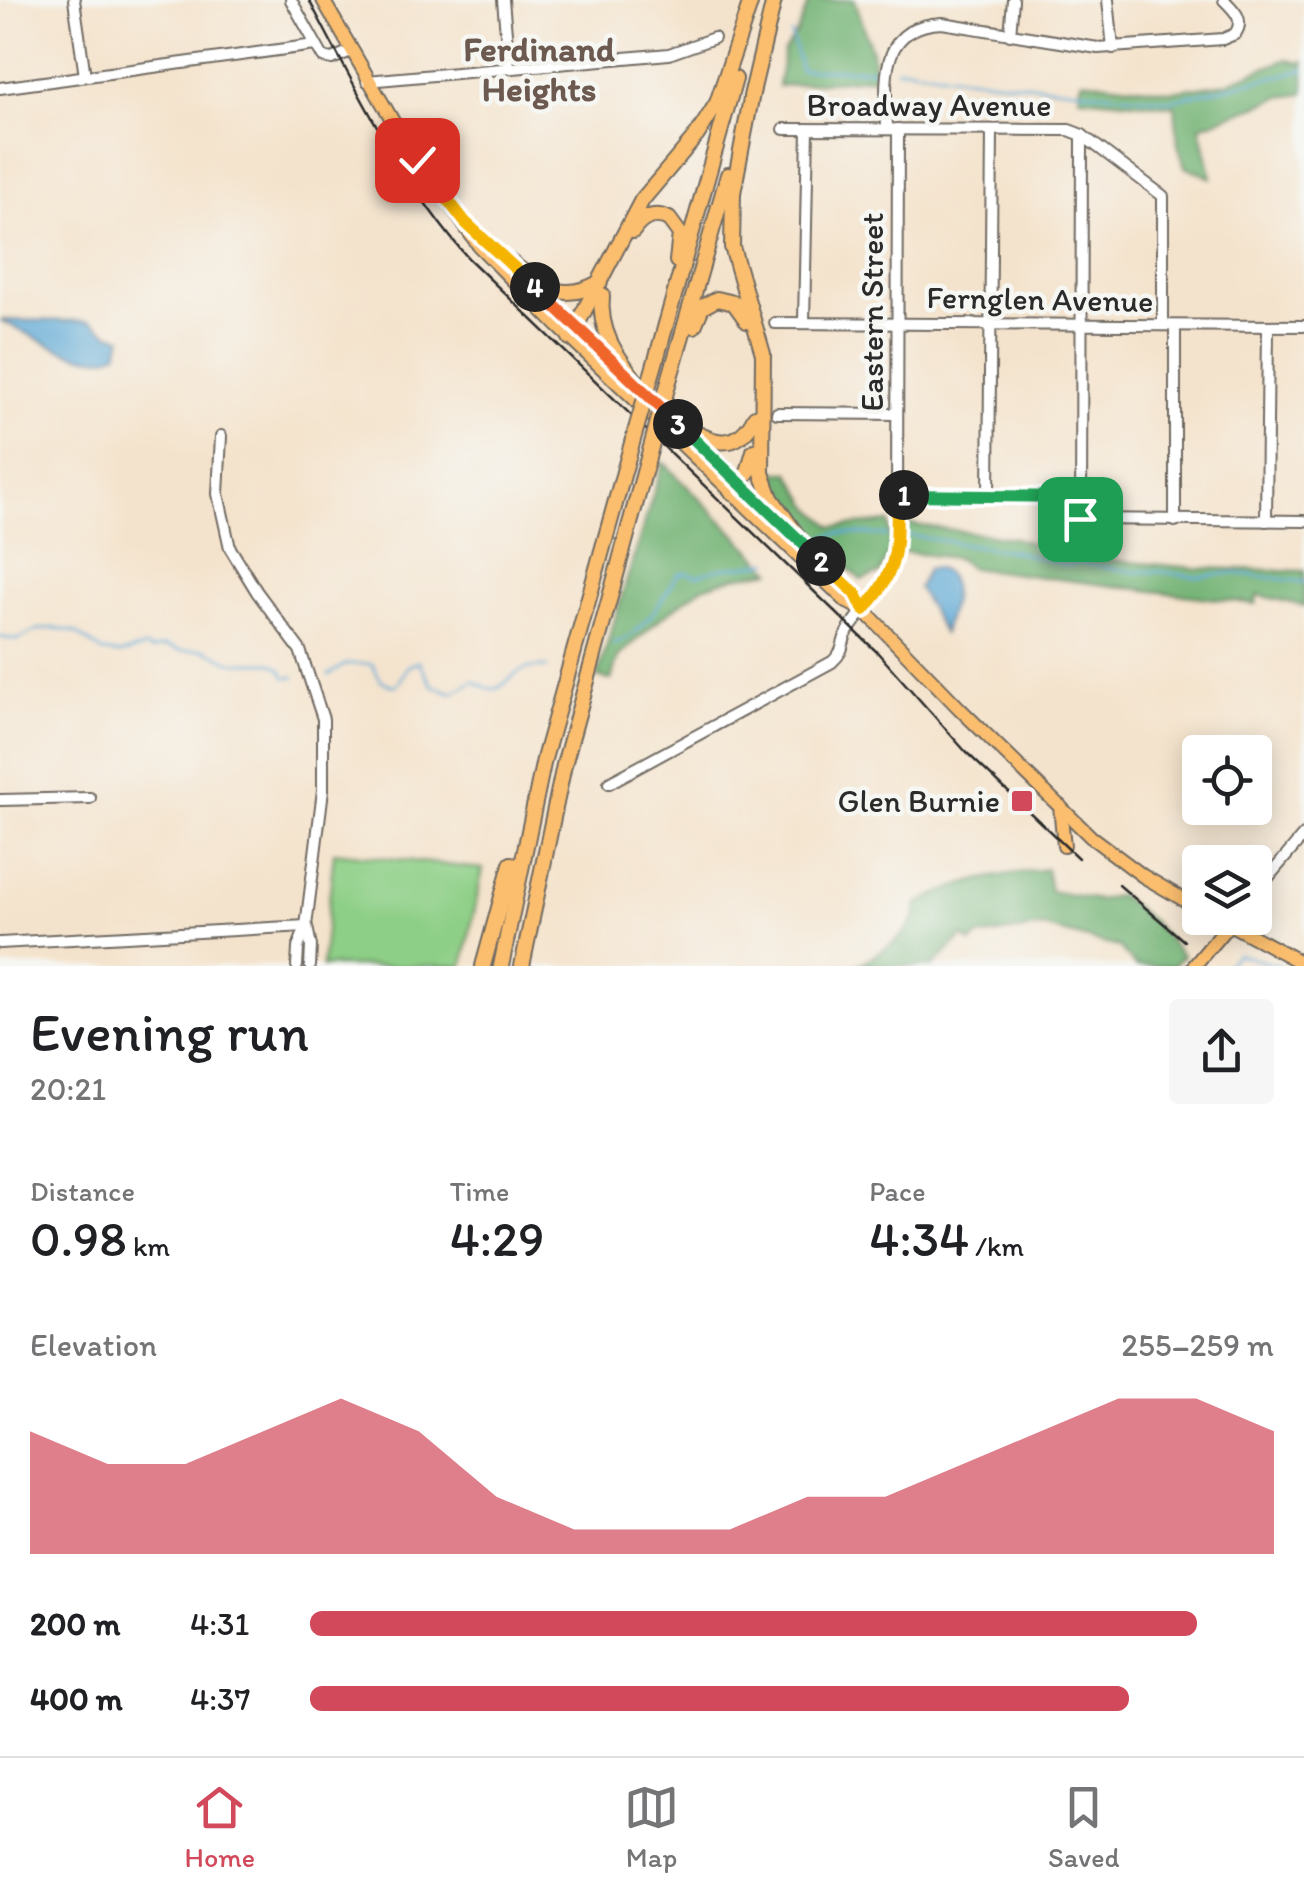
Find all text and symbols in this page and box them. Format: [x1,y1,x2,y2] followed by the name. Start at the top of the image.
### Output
[463,28,615,110] district label: Ferdinand Heights
[807,86,1051,124] street label: Broadway Avenue
[375,118,460,203] pin
[390,133,445,188] icon: check
[853,213,891,411] street label: Eastern Street
[510,262,560,312] pin: 4
[527,270,543,304] text: 4
[926,278,1154,320] street label: Fernglen Avenue
[653,399,703,449] pin: 3
[670,407,686,441] text: 3
[879,470,929,520] pin: 1
[1038,477,1123,562] pin
[898,478,911,512] text: 1
[1053,492,1108,547] icon: arrive
[796,536,846,586] pin: 2
[814,544,828,578] text: 2
[1182,735,1272,935] map controls
[1182,735,1272,825] button: locate
[837,782,1000,820] place label: Glen Burnie
[1009,788,1035,814] marker: Glen Burnie
[1182,845,1272,935] button: layers
[30,999,309,1065] text: Evening run
[1169,999,1274,1104] button: share
[30,1070,106,1108] text: 20:21
[30,1174,135,1208] text: Distance
[450,1174,509,1208] text: Time
[869,1174,925,1208] text: Pace
[30,1208,127,1269] text: 0.98
[450,1208,544,1269] text: 4:29
[869,1208,969,1269] text: 4:34
[127,1229,170,1263] text: km
[969,1229,1024,1263] text: /km
[30,1326,157,1364] text: Elevation
[1121,1326,1274,1364] text: 255–259 m
[30,1605,120,1643] text: 200 m
[190,1605,249,1643] text: 4:31
[30,1680,123,1718] text: 400 m
[190,1680,250,1718] text: 4:37
[185,1780,255,1874] tab: Home
[624,1780,679,1874] tab: Map
[1048,1780,1120,1874] tab: Saved

